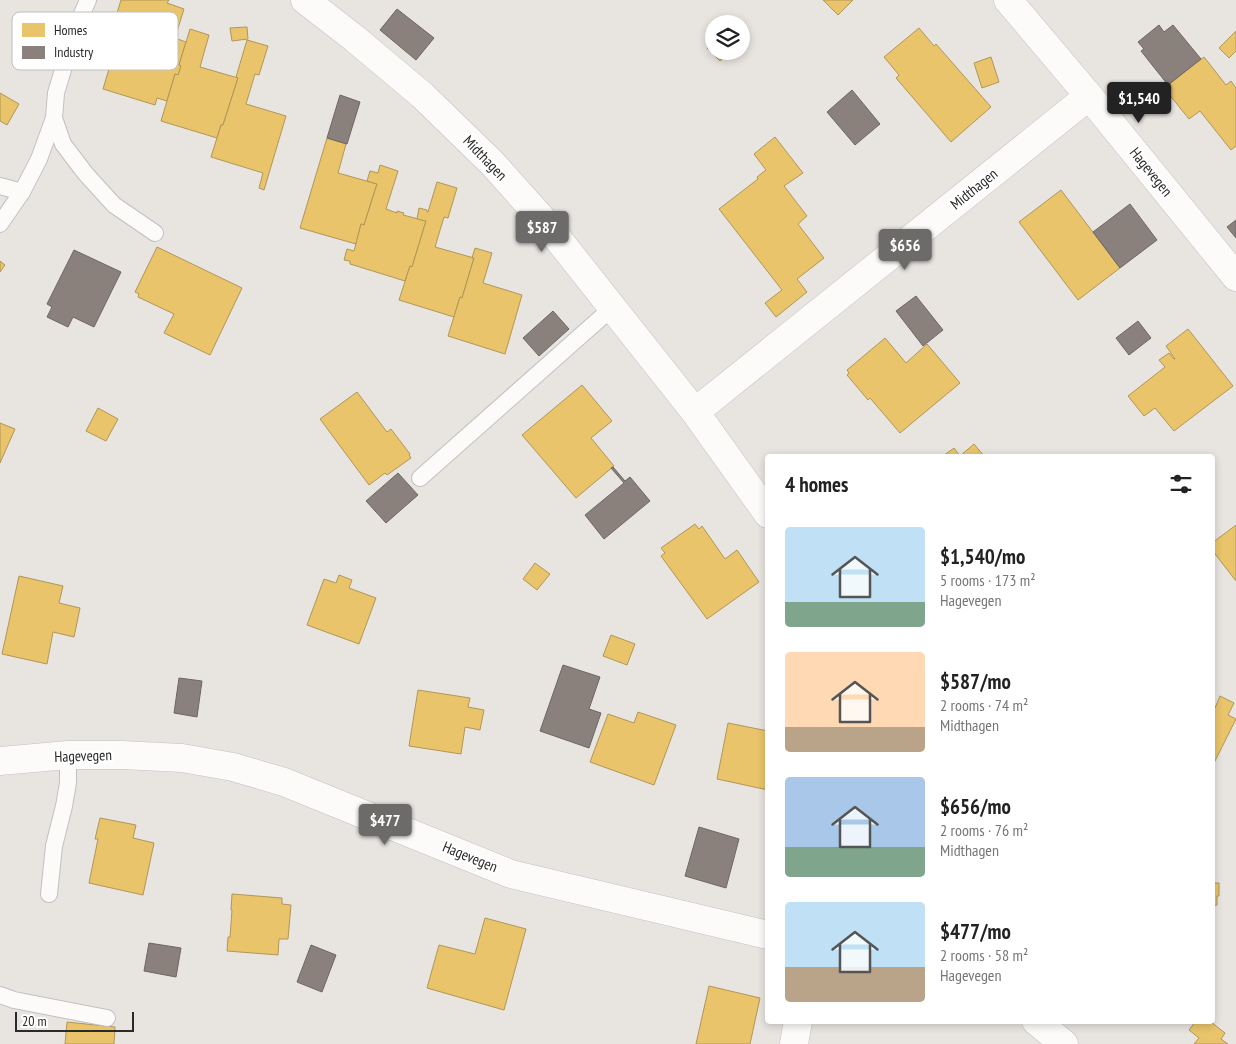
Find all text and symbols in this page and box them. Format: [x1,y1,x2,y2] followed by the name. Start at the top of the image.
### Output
[12,12,178,70] legend
[705,15,750,60] map controls
[705,15,750,60] button: layers
[54,21,87,39] text: Homes
[54,43,94,61] text: Industry
[1098,82,1180,124] pin: $1,540
[1118,88,1160,108] text: $1,540
[459,131,511,184] street label: Midthagen
[1126,143,1177,200] street label: Hagevegen
[946,164,1001,213] street label: Midthagen
[512,210,572,253] pin: $587
[527,217,557,237] text: $587
[875,228,935,271] pin: $656
[890,235,920,255] text: $656
[1167,470,1195,498] icon: filters
[785,471,848,498] text: 4 homes
[940,543,1025,570] text: $1,540/mo
[825,547,885,607] icon: home
[940,570,1036,590] text: 5 rooms · 173 m²
[940,590,1001,610] text: Hagevegen
[940,668,1011,695] text: $587/mo
[825,672,885,732] icon: home
[940,695,1028,715] text: 2 rooms · 74 m²
[940,715,999,735] text: Midthagen
[54,745,112,766] street label: Hagevegen
[940,793,1011,820] text: $656/mo
[825,797,885,857] icon: home
[355,804,415,846] pin: $477
[370,810,400,830] text: $477
[940,820,1028,840] text: 2 rooms · 76 m²
[440,837,500,876] street label: Hagevegen
[940,840,999,860] text: Midthagen
[940,918,1011,945] text: $477/mo
[825,922,885,982] icon: home
[940,945,1028,965] text: 2 rooms · 58 m²
[940,965,1001,985] text: Hagevegen
[15,1009,134,1032] scale bar
[22,1012,47,1030] text: 20 m

